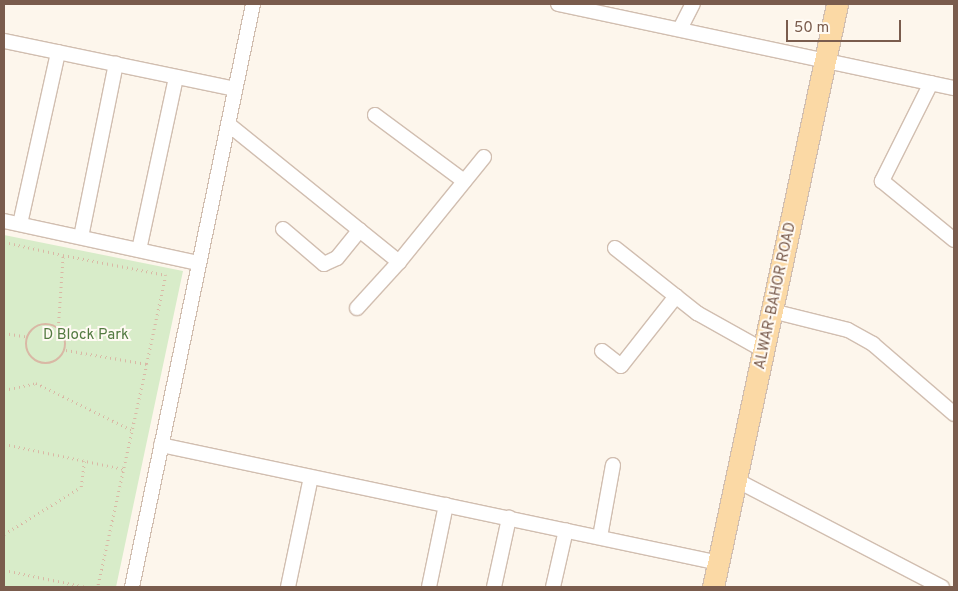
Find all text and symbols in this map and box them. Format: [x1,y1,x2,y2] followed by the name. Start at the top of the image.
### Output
[788,10,903,42] scale bar
[794,19,829,38] text: 50 m
[752,221,800,371] street label: ALWAR-BAHOR ROAD
[43,327,129,345] park label: D Block Park

